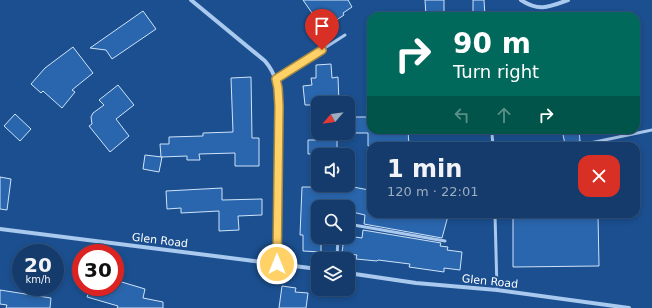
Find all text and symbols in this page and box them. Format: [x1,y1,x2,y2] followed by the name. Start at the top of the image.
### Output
[305,9,339,50] pin
[311,15,333,37] icon: arrive
[453,27,531,60] text: 90 m
[387,28,439,80] icon: right
[453,61,539,82] text: Turn right
[311,96,355,140] north arrow
[311,96,355,296] map controls
[451,104,473,126] icon: left
[493,104,515,126] icon: ahead
[535,104,557,126] icon: right
[311,148,355,192] button: sound
[387,155,462,183] text: 1 min
[578,155,620,197] button: close
[387,184,478,199] text: 120 m · 22:01
[311,200,355,244] button: search
[131,231,189,250] street label: Glen Road
[256,243,298,285] position arrow
[72,244,124,296] speed limit sign: 30
[311,252,355,296] button: layers
[24,253,52,277] text: 20
[461,272,519,291] street label: Glen Road
[25,274,51,285] text: km/h

